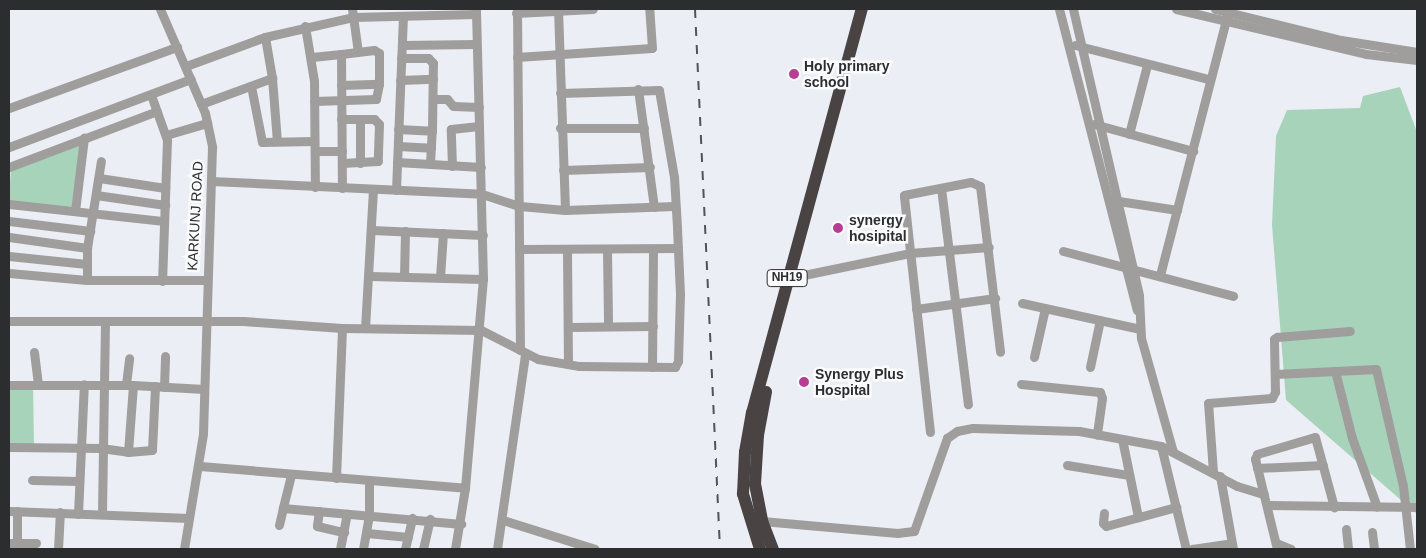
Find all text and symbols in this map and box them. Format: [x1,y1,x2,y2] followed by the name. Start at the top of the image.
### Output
[804,58,890,90] place label: Holy primary school
[788,68,800,80] marker: Holy primary school
[184,161,206,271] street label: KARKUNJ ROAD
[849,212,907,244] place label: synergy hosipital
[831,221,845,235] marker: synergy hosipital
[766,268,808,288] road number: NH19
[815,366,904,398] place label: Synergy Plus Hospital
[797,375,811,389] marker: Synergy Plus Hospital

